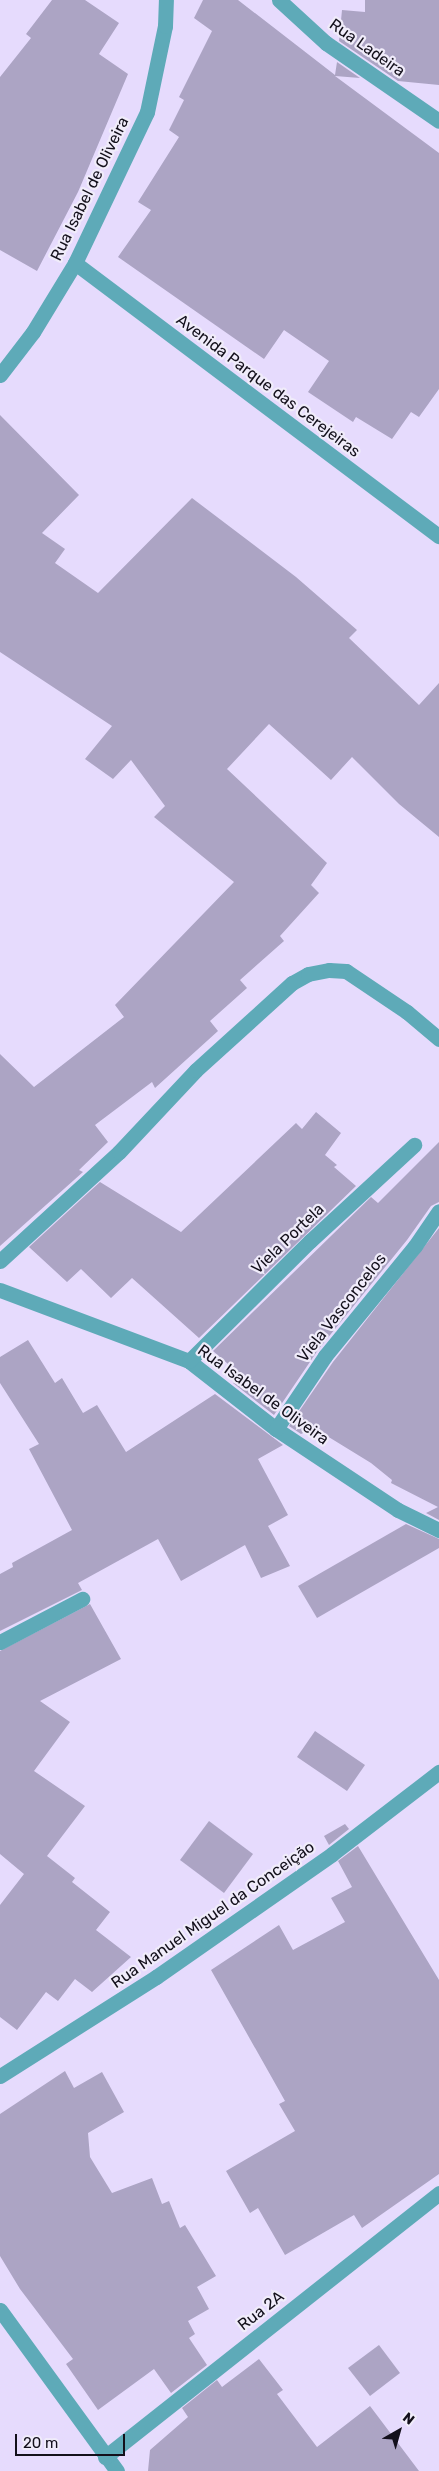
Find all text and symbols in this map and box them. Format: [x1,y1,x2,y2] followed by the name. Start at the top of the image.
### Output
[326,15,408,81] street label: Rua Ladeira
[47,114,133,264] street label: Rua Isabel de Oliveira
[172,311,364,461] street label: Avenida Parque das Cerejeiras
[248,1200,328,1278] street label: Viela Portela
[293,1250,391,1366] street label: Viela Vasconcelos
[194,1341,332,1449] street label: Rua Isabel de Oliveira
[108,1837,318,1993] street label: Rua Manuel Miguel da Conceição
[234,2287,288,2335] street label: Rua 2A
[374,2406,424,2456] north arrow
[399,2409,418,2429] text: N
[18,2424,128,2456] scale bar
[23,2434,58,2452] text: 20 m

